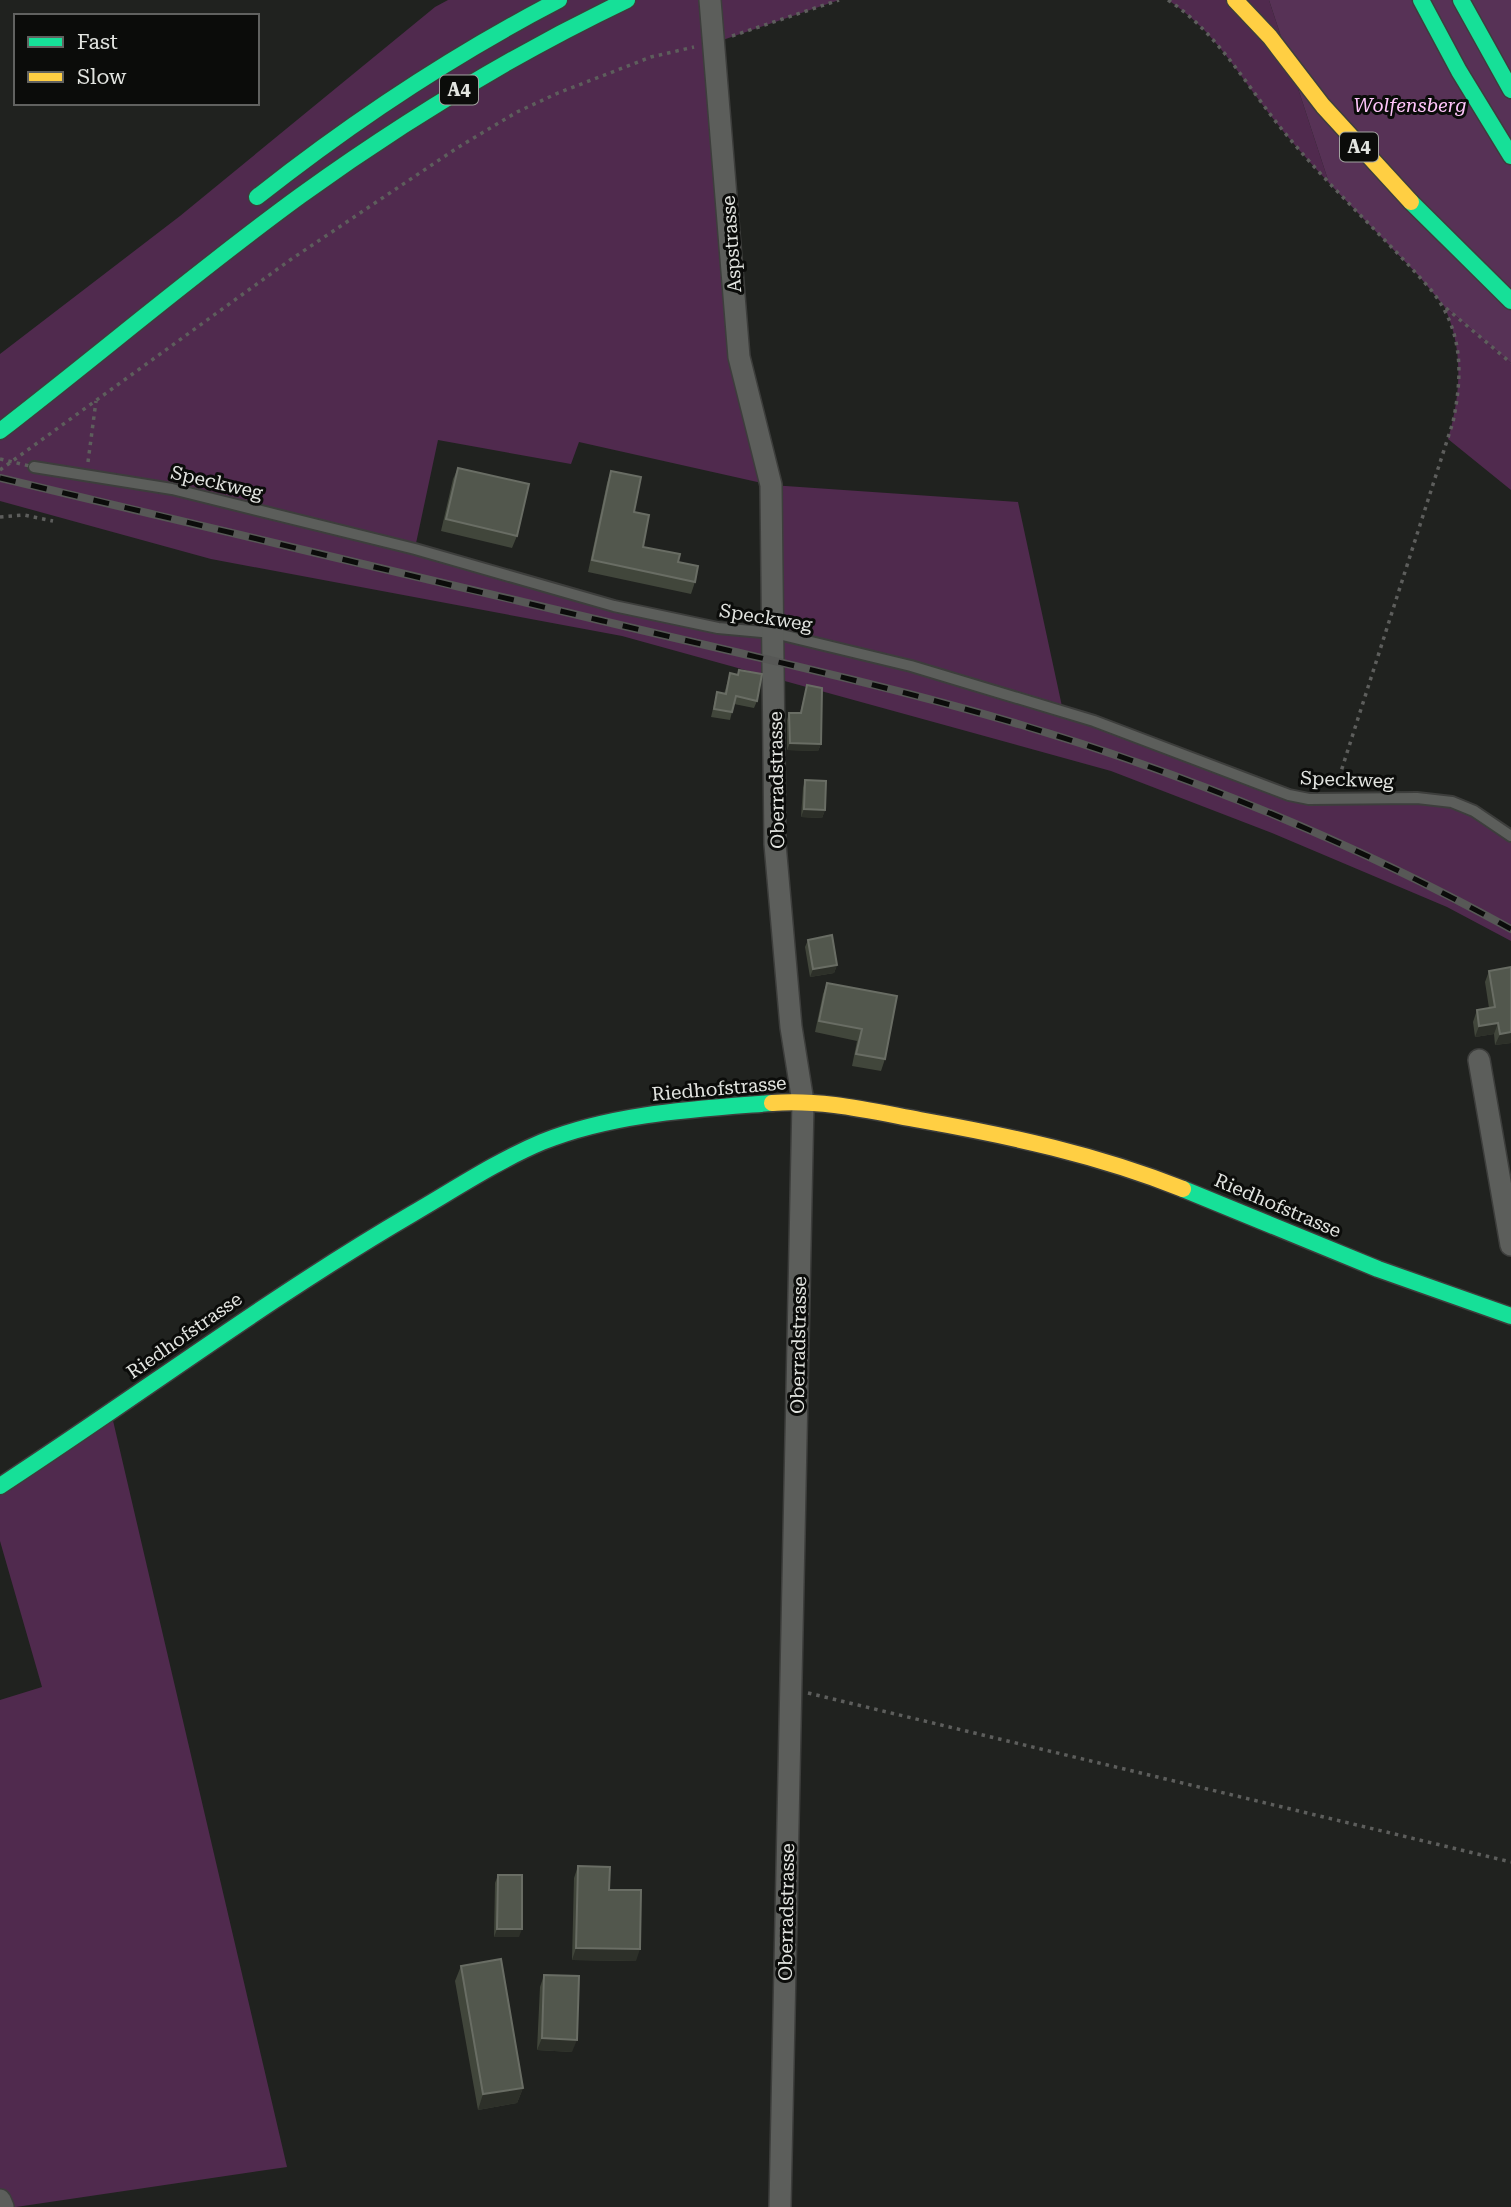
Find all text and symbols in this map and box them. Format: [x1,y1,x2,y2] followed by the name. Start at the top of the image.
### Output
[14,14,259,105] legend
[77,30,118,54] text: Fast
[77,65,127,89] text: Slow
[440,76,478,104] road number: A4
[1354,94,1466,117] park label: Wolfensberg
[1340,132,1378,162] road number: A4
[717,195,746,293] street label: Aspstrasse
[169,461,265,504] street label: Speckweg
[718,599,814,636] street label: Speckweg
[764,711,789,849] street label: Oberradstrasse
[1300,766,1394,793] street label: Speckweg
[651,1071,787,1106] street label: Riedhofstrasse
[1211,1168,1345,1242] street label: Riedhofstrasse
[786,1276,811,1414] street label: Oberradstrasse
[122,1287,246,1384] street label: Riedhofstrasse
[774,1843,799,1981] street label: Oberradstrasse

